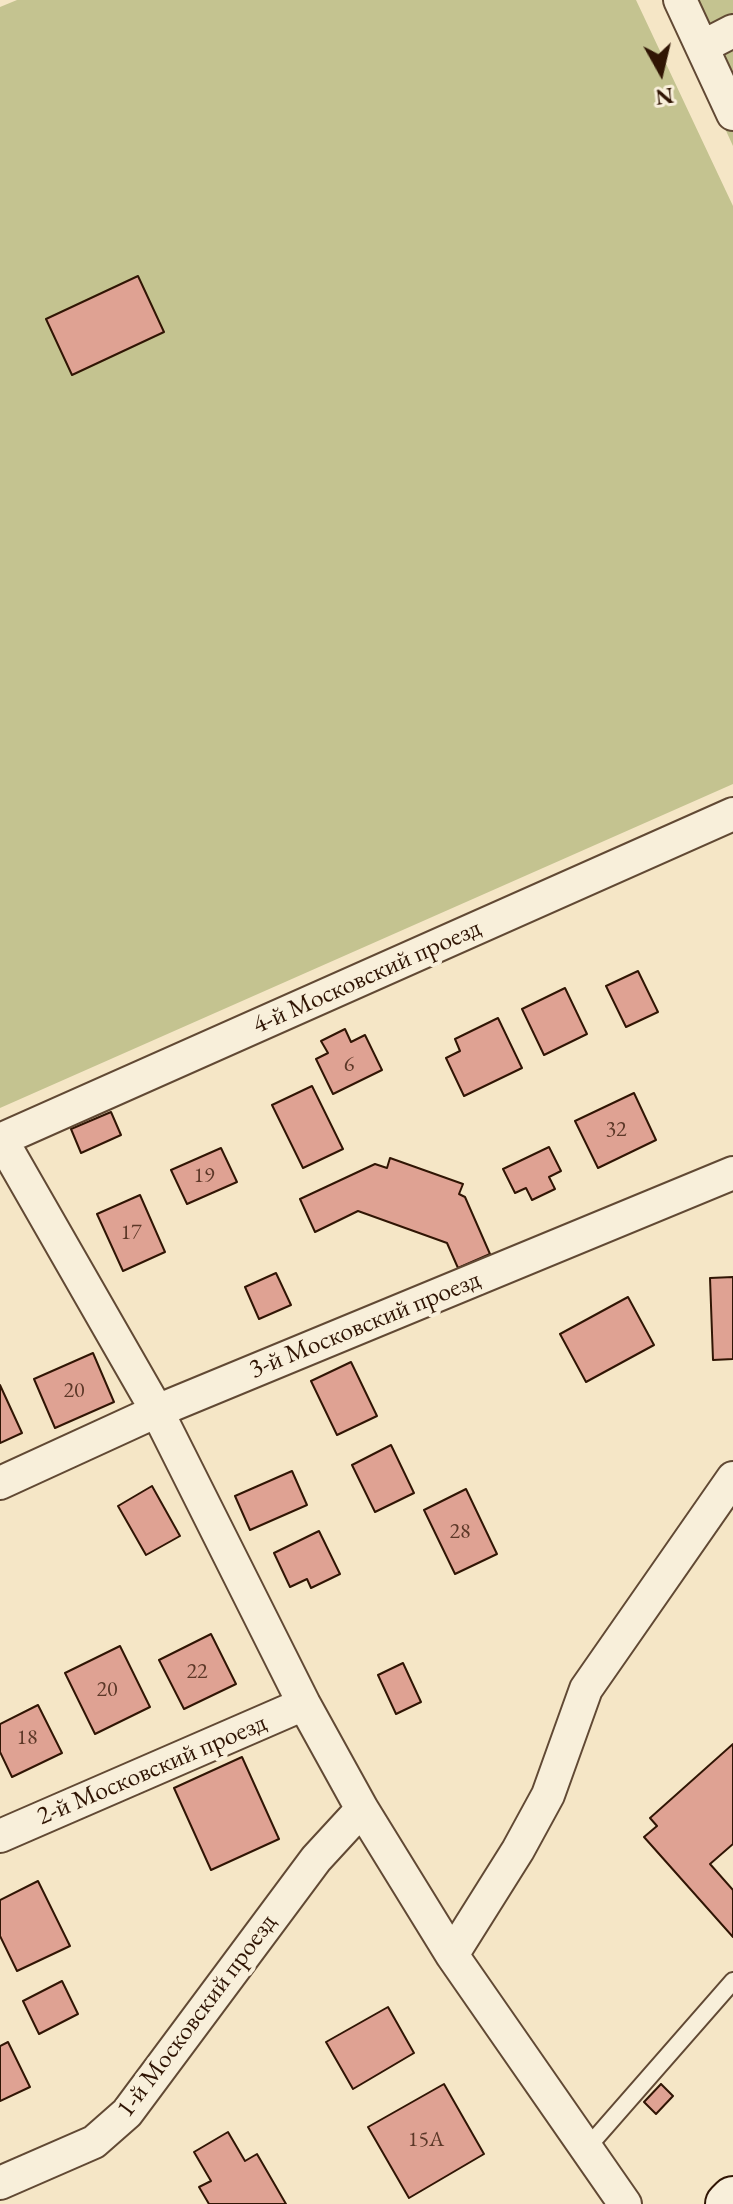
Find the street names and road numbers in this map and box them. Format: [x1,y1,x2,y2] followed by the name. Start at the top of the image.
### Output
[248,913,486,1041] street label: 4-й Московский проезд
[245,1264,485,1386] street label: 3-й Московский проезд
[32,1707,272,1833] street label: 2-й Московский проезд
[110,1908,284,2124] street label: 1-й Московский проезд

